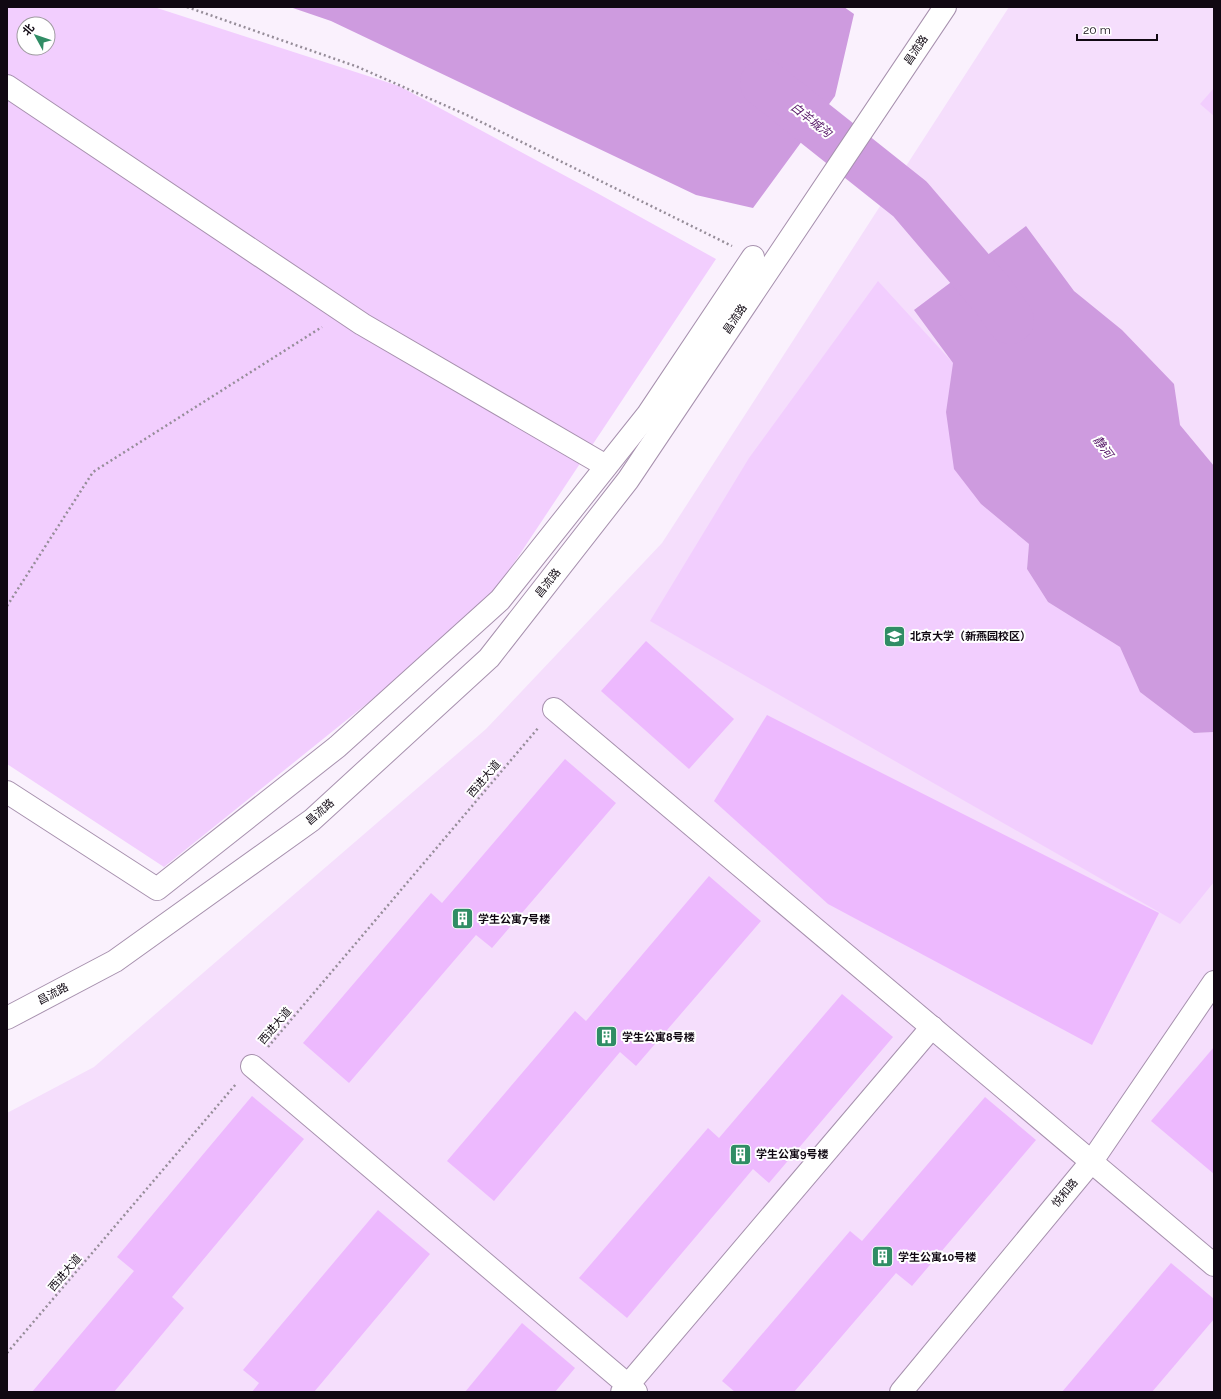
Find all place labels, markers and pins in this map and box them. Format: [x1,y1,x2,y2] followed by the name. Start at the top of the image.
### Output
[881,623,907,649] school or university icon: 北京大学（新燕园校区）
[910,630,1031,643] place label: 北京大学（新燕园校区）
[450,906,476,932] building icon: 学生公寓7号楼
[478,913,550,926] place label: 学生公寓7号楼
[594,1024,620,1050] building icon: 学生公寓8号楼
[622,1031,695,1044] place label: 学生公寓8号楼
[727,1141,753,1167] building icon: 学生公寓9号楼
[756,1148,828,1161] place label: 学生公寓9号楼
[869,1244,895,1270] building icon: 学生公寓10号楼
[898,1251,976,1264] place label: 学生公寓10号楼

